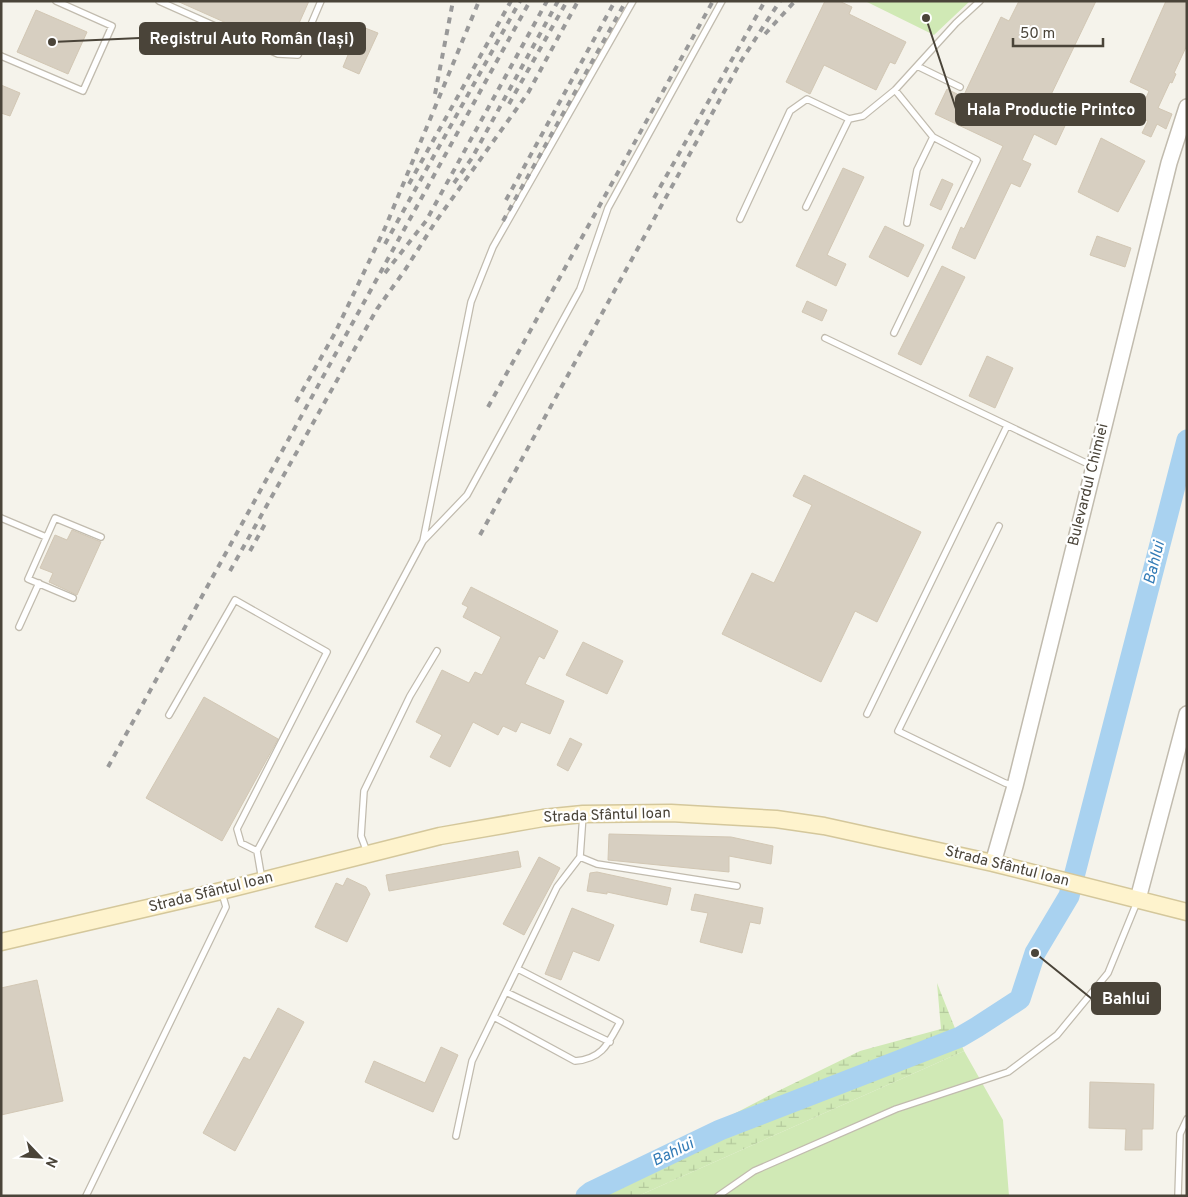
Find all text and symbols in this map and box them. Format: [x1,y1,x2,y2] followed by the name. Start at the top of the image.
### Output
[1013,15,1103,47] scale bar
[140,23,365,54] callout: Registrul Auto Român (Iași)
[1020,25,1055,44] text: 50 m
[149,30,355,50] text: Registrul Auto Român (Iași)
[956,94,1145,125] callout: Hala Productie Printco
[967,101,1135,121] text: Hala Productie Printco
[1065,422,1113,548] street label: Bulevardul Chimiei
[1140,538,1170,587] water label: Bahlui
[543,804,671,828] street label: Strada Sfântul Ioan
[943,842,1071,892] street label: Strada Sfântul Ioan
[147,868,275,918] street label: Strada Sfântul Ioan
[1092,983,1160,1014] callout: Bahlui
[1102,990,1150,1010] text: Bahlui
[15,1132,65,1182] north arrow
[649,1134,698,1172] water label: Bahlui
[41,1154,60,1170] text: N

